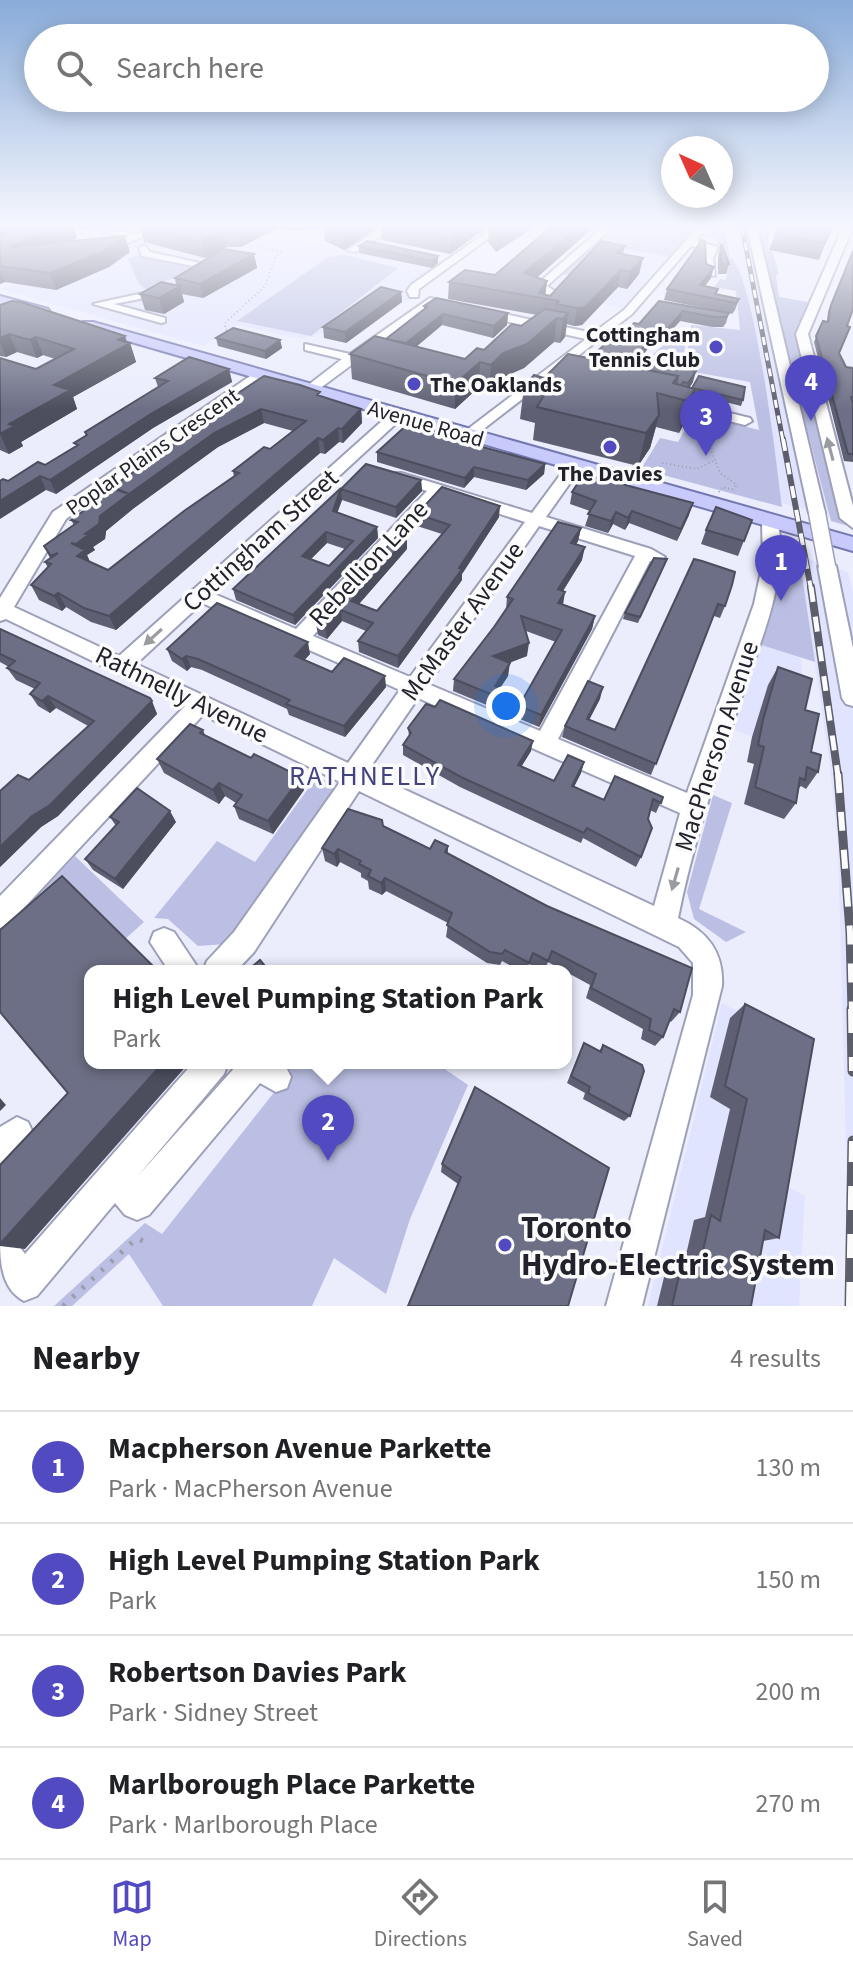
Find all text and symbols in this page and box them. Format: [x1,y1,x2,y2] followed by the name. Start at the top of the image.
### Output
[24,24,829,112] search box
[52,46,96,90] icon: search
[116,47,264,90] text: Search here
[661,136,733,208] north arrow
[586,319,700,376] place label: Cottingham Tennis Club
[707,338,725,356] marker: Cottingham Tennis Club
[785,355,837,421] pin: 4
[430,369,562,401] place label: The Oaklands
[405,375,423,393] marker: The Oaklands
[59,380,246,524] street label: Poplar Plains Crescent
[680,390,732,456] pin: 3
[364,392,488,456] street label: Avenue Road
[823,437,836,461] one-way arrow
[601,438,619,456] marker: The Davies
[558,458,663,490] place label: The Davies
[174,460,347,620] street label: Cottingham Street
[300,492,437,635] street label: Rebellion Lane
[392,534,533,709] street label: McMaster Avenue
[755,535,807,601] pin: 1
[143,628,163,645] one-way arrow
[665,636,768,856] street label: MacPherson Avenue
[89,637,274,752] street label: Rathnelly Avenue
[486,686,526,726] your location
[289,756,441,796] district label: RATHNELLY
[668,866,680,891] one-way arrow
[84,965,572,1069] popup
[112,977,544,1020] text: High Level Pumping Station Park
[112,1020,161,1057] text: Park
[302,1095,354,1161] pin: 2
[521,1205,835,1288] place label: Toronto Hydro-Electric System
[496,1236,514,1254] marker: Toronto Hydro-Electric System
[32,1334,140,1383] text: Nearby
[730,1340,821,1377] text: 4 results
[108,1427,492,1470] text: Macpherson Avenue Parkette
[51,1449,65,1486] text: 1
[755,1449,821,1486] text: 130 m
[108,1470,393,1507] text: Park · MacPherson Avenue
[108,1539,540,1582] text: High Level Pumping Station Park
[51,1561,65,1598] text: 2
[755,1561,821,1598] text: 150 m
[108,1582,157,1619] text: Park
[108,1651,406,1694] text: Robertson Davies Park
[51,1673,65,1710] text: 3
[755,1673,821,1710] text: 200 m
[108,1694,318,1731] text: Park · Sidney Street
[108,1763,475,1806] text: Marlborough Place Parkette
[51,1785,65,1822] text: 4
[755,1785,821,1822] text: 270 m
[108,1806,378,1843] text: Park · Marlborough Place
[110,1875,154,1955] tab: Map
[374,1875,467,1955] tab: Directions
[687,1875,743,1955] tab: Saved

